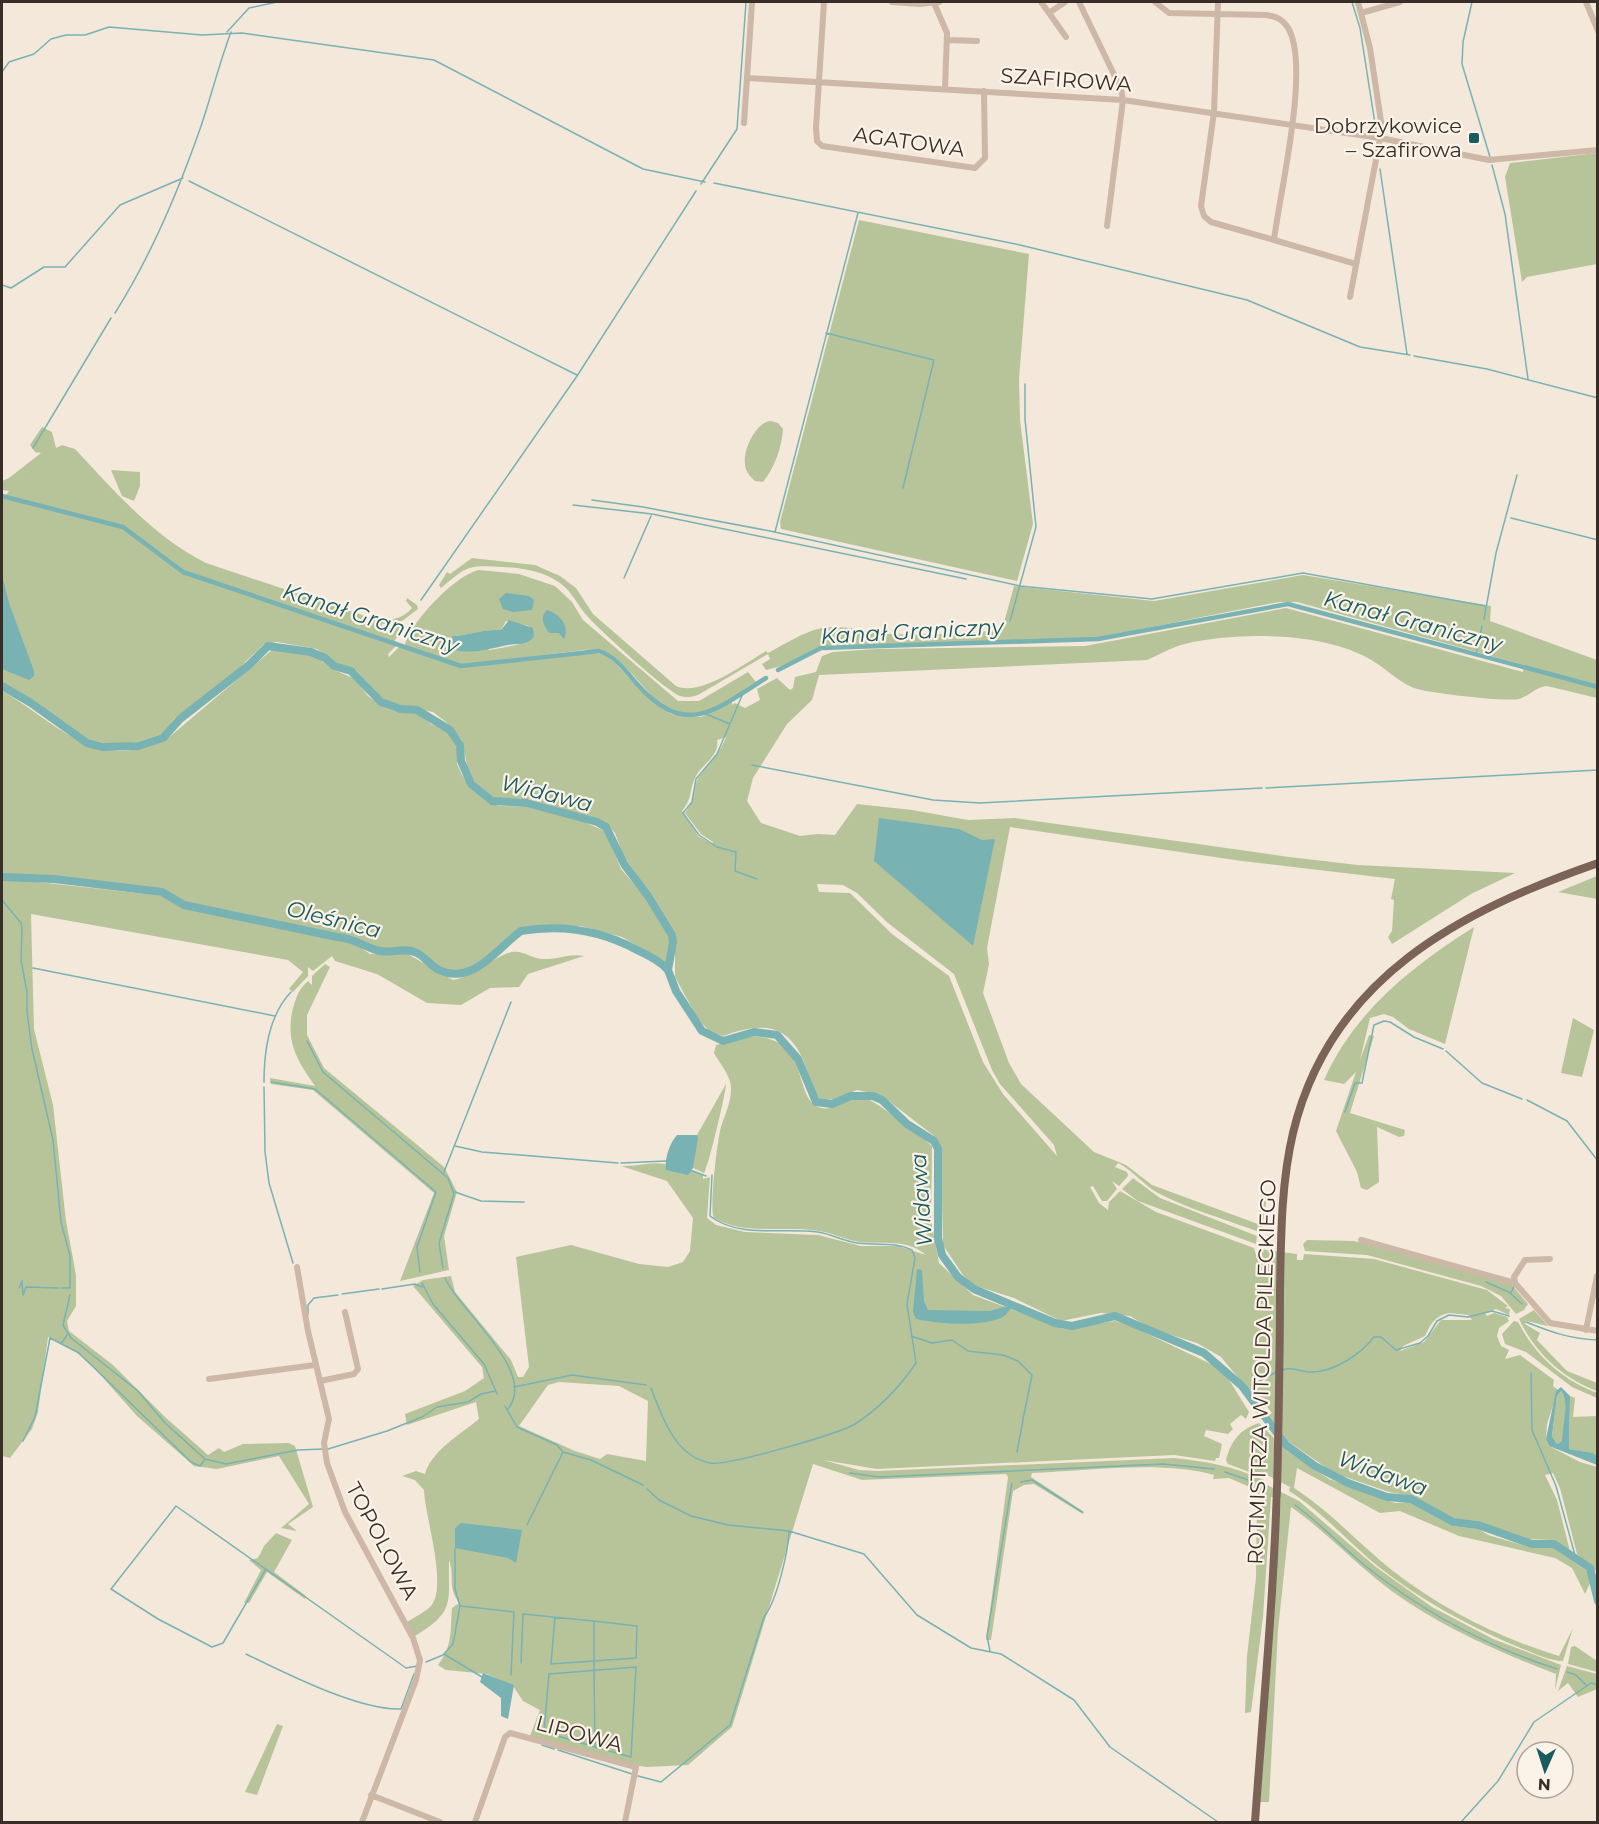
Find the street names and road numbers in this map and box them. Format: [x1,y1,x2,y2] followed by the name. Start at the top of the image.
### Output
[1000,62,1133,97] street label: SZAFIROWA
[852,121,967,162] street label: AGATOWA
[1242,1179,1281,1565] street label: ROTMISTRZA WITOLDA PILECKIEGO
[341,1478,424,1604] street label: TOPOLOWA
[533,1710,626,1757] street label: LIPOWA

